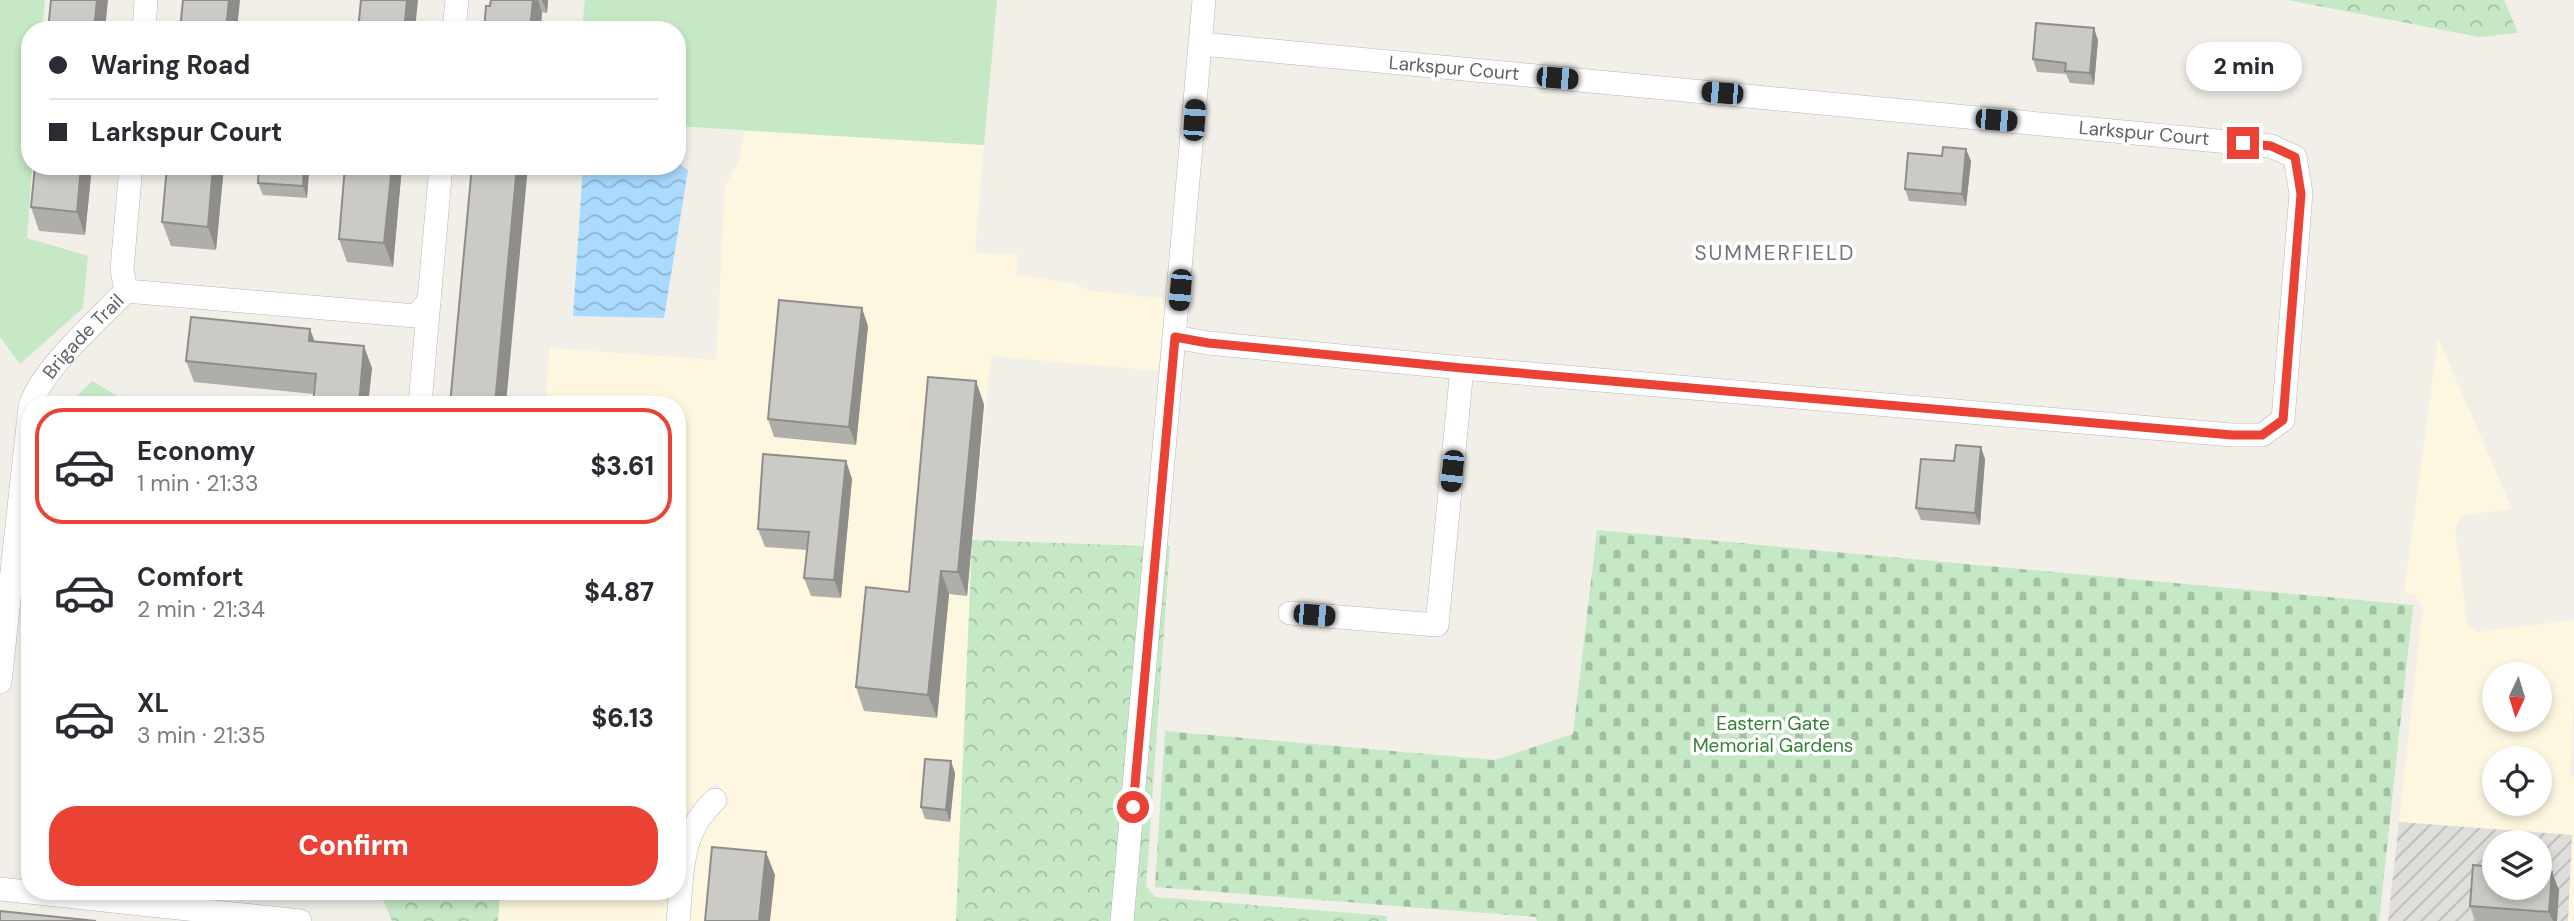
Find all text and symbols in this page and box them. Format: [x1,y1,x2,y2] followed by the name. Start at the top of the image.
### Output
[2185,41,2301,90] callout: 2 min
[91,48,250,82] text: Waring Road
[1388,50,1520,86] street label: Larkspur Court
[2213,51,2275,81] text: 2 min
[1536,66,1579,90] car
[1701,81,1744,105] car
[1183,98,1206,142] car
[1975,108,2018,132] car
[91,115,282,149] text: Larkspur Court
[2078,115,2210,151] street label: Larkspur Court
[2227,127,2259,159] route end
[1694,239,1856,267] district label: SUMMERFIELD
[1168,268,1193,312] car
[36,288,129,384] street label: Brigade Trail
[137,434,255,468] text: Economy
[53,435,116,498] icon: car
[591,449,654,483] text: $3.61
[1440,449,1465,493] car
[137,468,259,498] text: 1 min · 21:33
[137,560,243,594] text: Comfort
[53,561,116,624] icon: car
[584,575,654,609] text: $4.87
[137,594,265,624] text: 2 min · 21:34
[1293,603,1336,627] car
[2482,662,2552,732] north arrow
[2482,662,2552,900] map controls
[137,686,169,720] text: XL
[53,687,116,750] icon: car
[591,701,654,735] text: $6.13
[1693,711,1853,758] park label: Eastern Gate Memorial Gardens
[137,720,265,750] text: 3 min · 21:35
[2482,746,2552,816] button: locate
[1117,791,1149,823] route start
[49,806,658,886] button: Confirm
[2482,830,2552,900] button: layers

